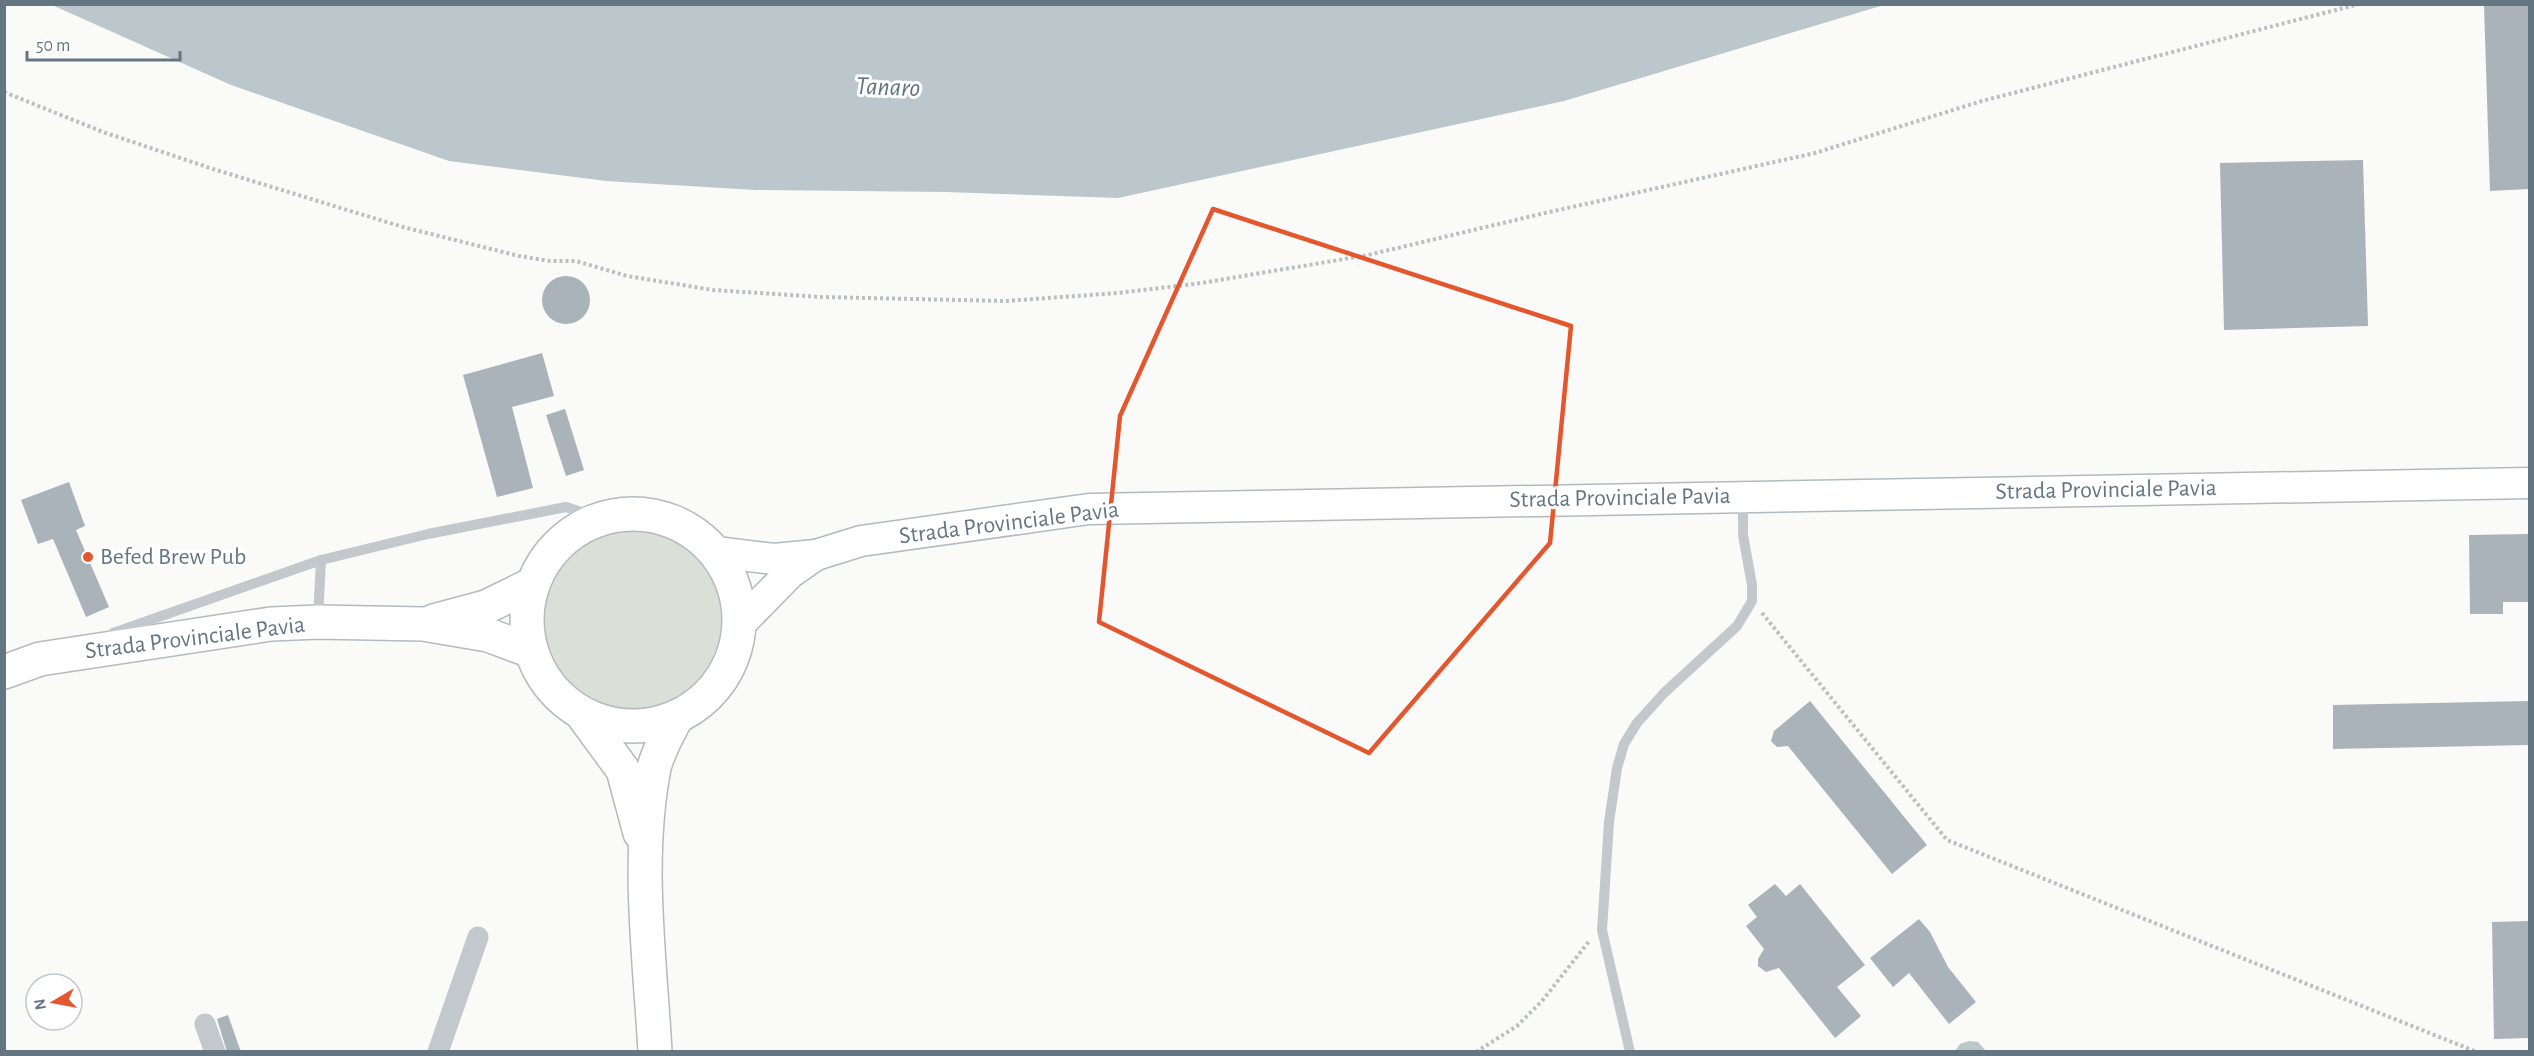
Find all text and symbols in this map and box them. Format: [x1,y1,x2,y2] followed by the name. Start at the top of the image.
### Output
[27,24,180,62] scale bar
[36,37,70,55] text: 50 m
[855,73,921,101] water label: Tanaro
[1995,476,2217,504] street label: Strada Provinciale Pavia
[1509,484,1731,512] street label: Strada Provinciale Pavia
[898,498,1120,548] street label: Strada Provinciale Pavia
[100,545,246,569] place label: Befed Brew Pub
[81,550,95,564] marker: Befed Brew Pub
[84,613,306,663] street label: Strada Provinciale Pavia
[24,972,84,1032] north arrow
[31,998,49,1011] text: N

